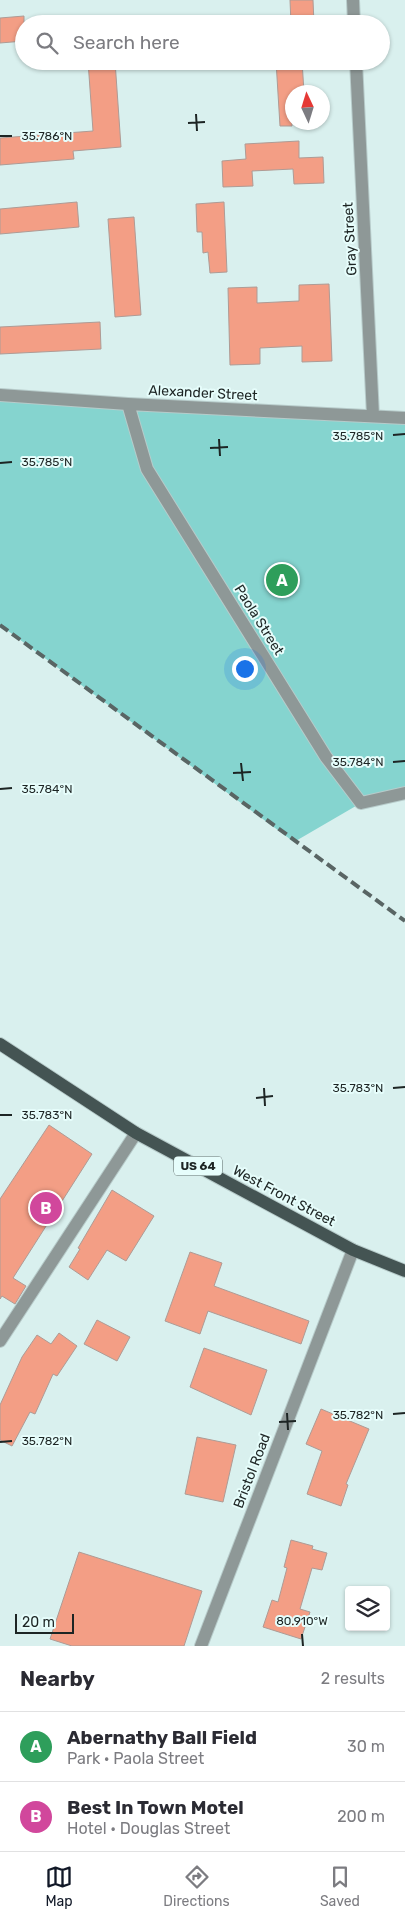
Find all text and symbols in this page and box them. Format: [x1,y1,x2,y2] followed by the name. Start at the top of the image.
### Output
[15,15,390,70] search box
[33,29,61,57] icon: search
[73,31,180,54] text: Search here
[285,85,330,130] north arrow
[22,129,72,143] text: 35.786°N
[340,201,360,276] street label: Gray Street
[148,382,259,404] street label: Alexander Street
[333,429,383,443] text: 35.785°N
[22,455,72,469] text: 35.785°N
[266,561,298,599] pin: A
[231,582,288,659] street label: Paola Street
[232,656,258,682] your location
[332,755,384,769] text: 35.784°N
[21,782,73,796] text: 35.784°N
[333,1081,383,1095] text: 35.783°N
[22,1108,72,1122] text: 35.783°N
[174,1156,222,1176] road number: US 64
[230,1162,339,1230] street label: West Front Street
[30,1189,62,1227] pin: B
[333,1408,383,1422] text: 35.782°N
[230,1431,274,1511] street label: Bristol Road
[22,1434,72,1448] text: 35.782°N
[345,1586,390,1631] map controls
[345,1586,390,1631] button: layers
[15,1611,74,1634] scale bar
[22,1614,55,1631] text: 20 m
[276,1614,328,1628] text: 80.910°W
[20,1666,95,1691] text: Nearby
[321,1669,385,1688] text: 2 results
[67,1726,257,1749] text: Abernathy Ball Field
[30,1737,42,1756] text: A
[347,1737,385,1756] text: 30 m
[67,1749,204,1768] text: Park · Paola Street
[67,1796,244,1819] text: Best In Town Motel
[30,1807,42,1826] text: B
[337,1807,385,1826] text: 200 m
[67,1819,230,1838] text: Hotel · Douglas Street
[45,1863,73,1910] tab: Map
[163,1863,230,1910] tab: Directions
[320,1863,360,1910] tab: Saved

